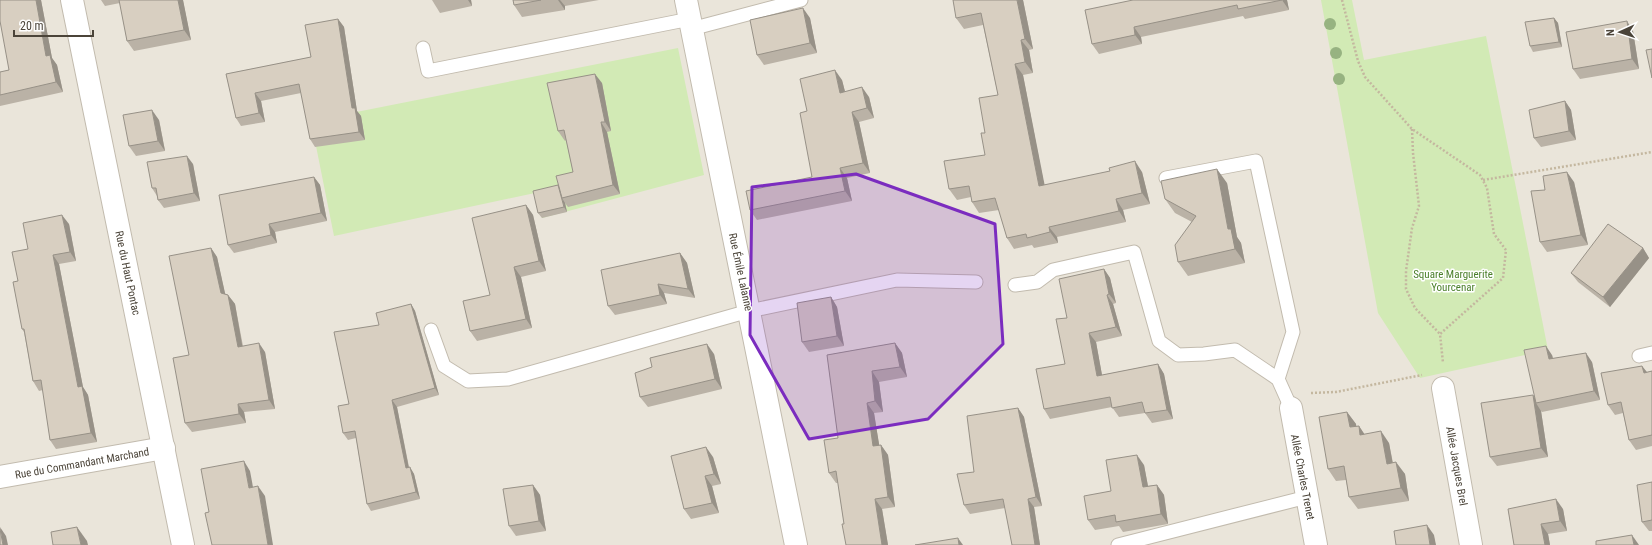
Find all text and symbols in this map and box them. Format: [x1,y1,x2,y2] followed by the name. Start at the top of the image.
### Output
[14,12,93,38] scale bar
[1600,12,1640,52] north arrow
[20,19,44,33] text: 20 m
[1604,29,1617,36] text: N
[112,230,143,316] street label: Rue du Haut Pontac
[726,232,755,312] street label: Rue Émile Lalanne
[1413,268,1493,294] park label: Square Marguerite Yourcenar
[1443,425,1470,507] street label: Allée Jacques Brel
[1288,433,1317,521] street label: Allée Charles Trenet
[14,445,150,482] street label: Rue du Commandant Marchand

